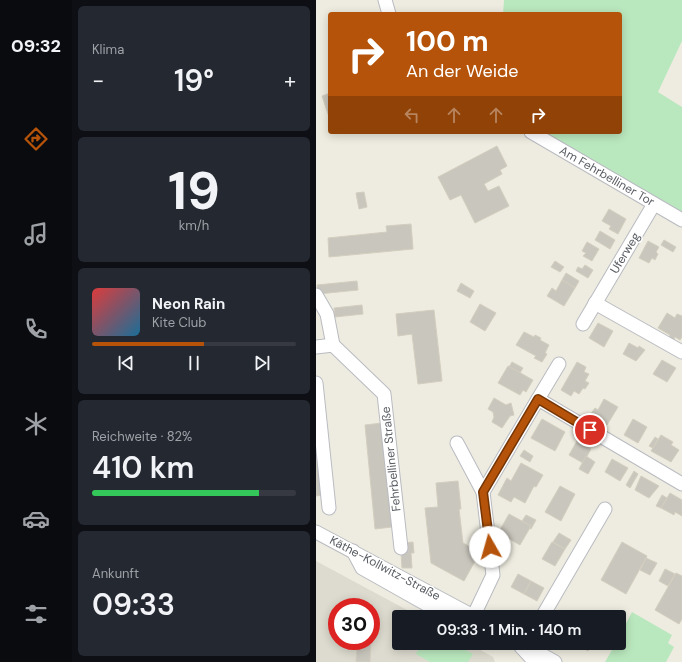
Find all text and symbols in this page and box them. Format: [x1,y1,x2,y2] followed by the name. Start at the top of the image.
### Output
[406,23,489,60] text: 100 m
[340,28,392,80] icon: right
[11,34,61,58] text: 09:32
[92,41,124,58] text: Klima
[406,59,519,83] text: An der Weide
[174,61,214,100] text: 19°
[92,66,104,95] text: −
[284,66,296,95] text: +
[401,104,423,126] icon: left
[443,104,465,126] icon: ahead
[485,104,507,126] icon: ahead
[527,104,549,126] icon: right
[22,125,50,153] icon: directions
[557,142,658,210] street label: Am Fehrbelliner Tor
[168,157,220,225] text: 19
[179,217,209,234] text: km/h
[22,220,50,248] icon: music
[606,229,644,277] street label: Uferweg
[152,294,225,314] text: Neon Rain
[152,314,206,331] text: Kite Club
[22,315,50,343] icon: phone
[115,352,137,374] icon: previous
[183,352,205,374] icon: pause
[251,352,273,374] icon: next
[378,406,404,512] street label: Fehrbelliner Straße
[22,410,50,438] icon: climate
[573,413,607,447] pin
[579,419,601,441] icon: arrive
[92,428,192,445] text: Reichweite · 82%
[92,448,194,487] text: 410 km
[22,505,50,533] icon: car
[469,526,511,568] position arrow
[327,532,443,604] street label: Käthe-Kollwitz-Straße
[92,565,139,582] text: Ankunft
[92,585,175,624] text: 09:33
[328,598,380,650] speed limit sign: 30
[22,600,50,628] icon: filters
[437,620,581,640] text: 09:33 · 1 Min. · 140 m

